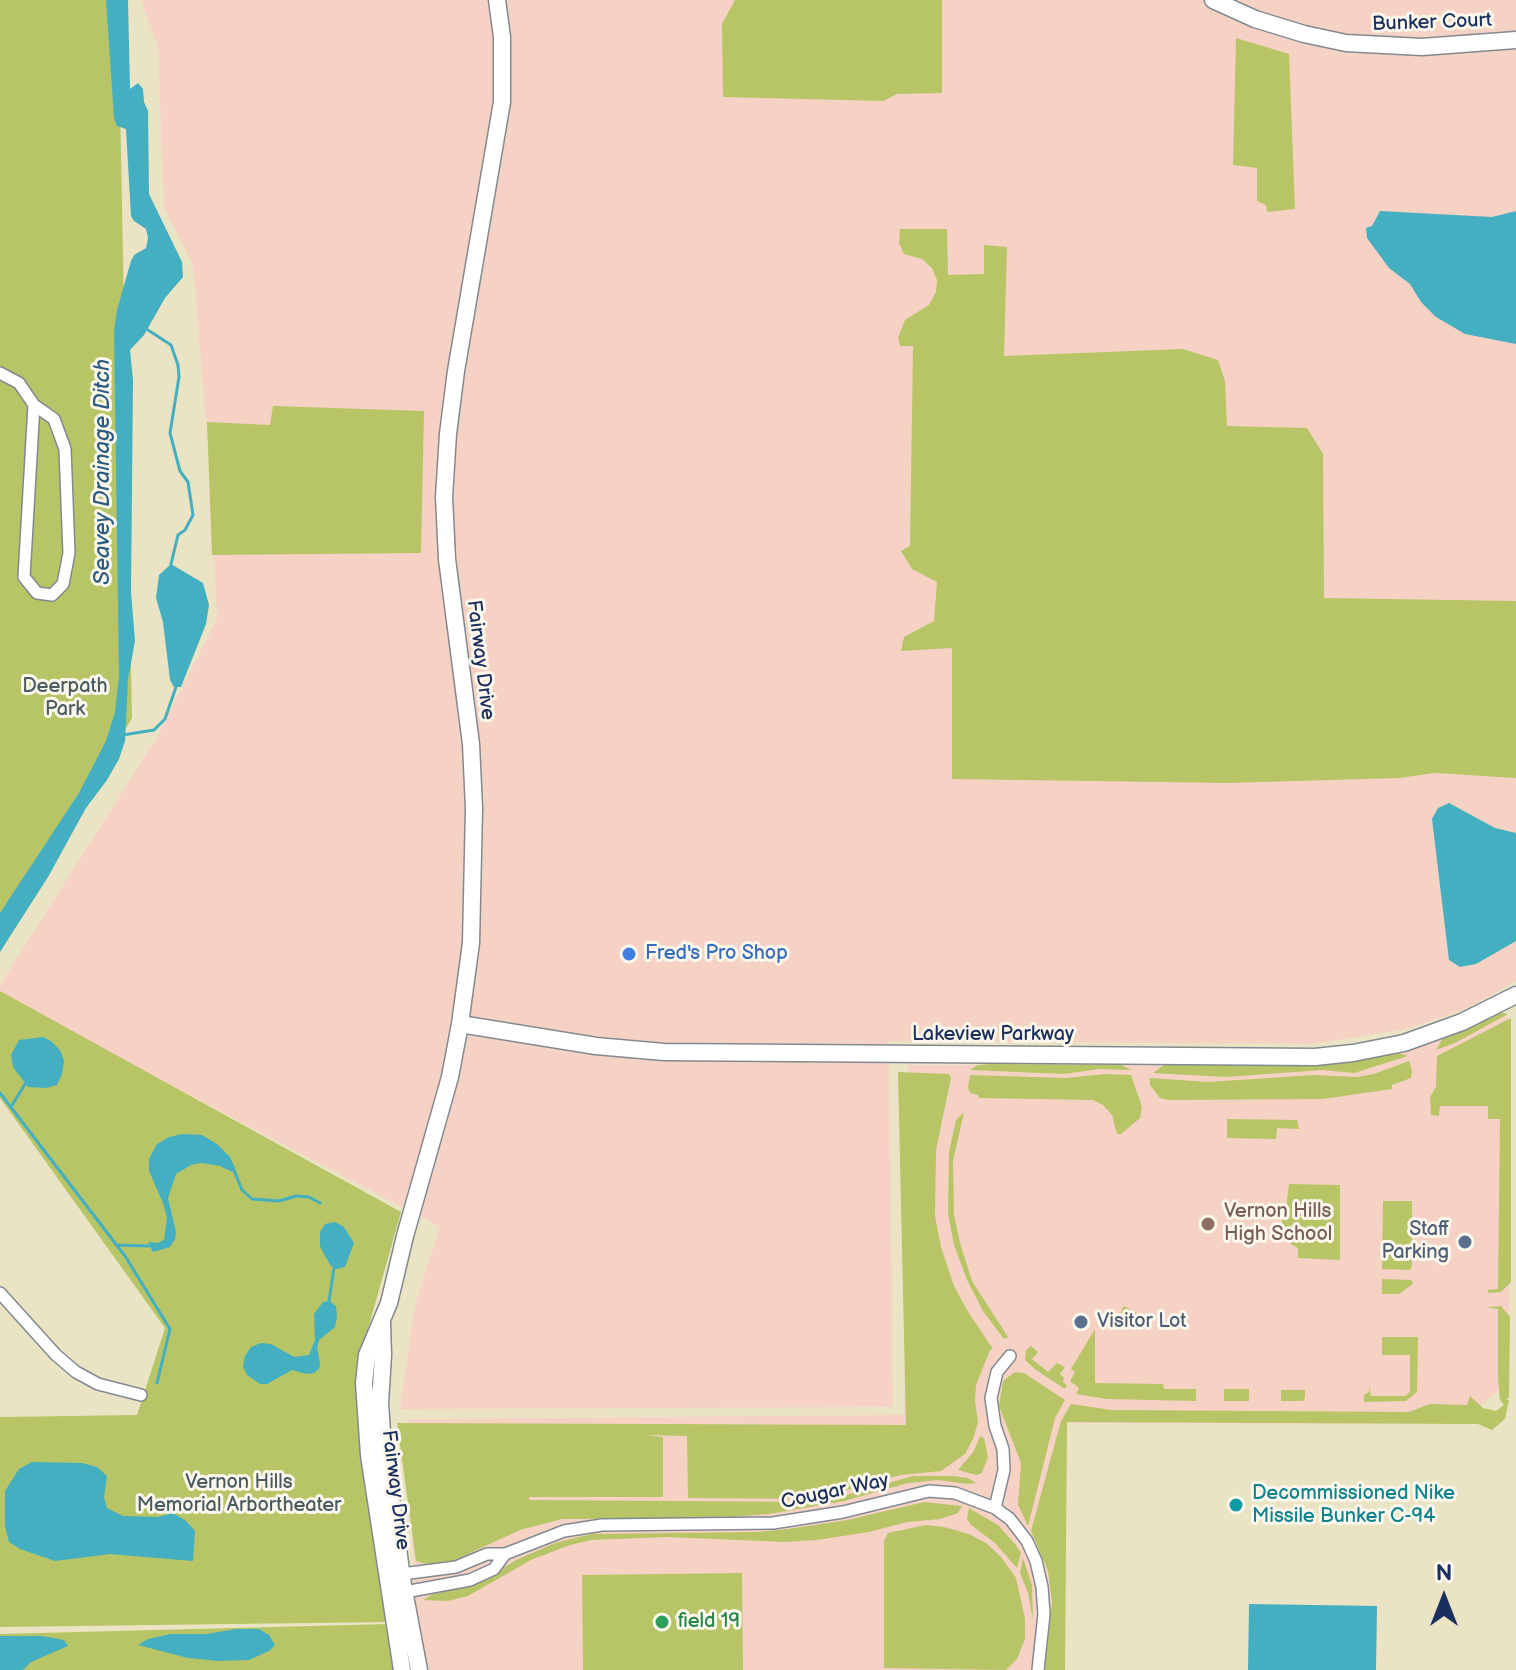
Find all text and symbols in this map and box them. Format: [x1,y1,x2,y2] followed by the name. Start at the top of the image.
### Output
[1372,9,1492,37] street label: Bunker Court
[90,359,116,585] water label: Seavey Drainage Ditch
[461,599,499,721] street label: Fairway Drive
[22,675,108,722] park label: Deerpath Park
[645,942,788,966] place label: Fred's Pro Shop
[620,945,638,963] marker: Fred's Pro Shop
[912,1023,1074,1047] street label: Lakeview Parkway
[1224,1200,1332,1247] place label: Vernon Hills High School
[1199,1215,1217,1233] marker: Vernon Hills High School
[1381,1218,1449,1265] place label: Staff Parking
[1456,1233,1474,1251] marker: Staff Parking
[1097,1310,1186,1334] place label: Visitor Lot
[1072,1313,1090,1331] marker: Visitor Lot
[376,1429,414,1551] street label: Fairway Drive
[779,1469,891,1515] street label: Cougar Way
[137,1471,341,1518] park label: Vernon Hills Memorial Arbortheater
[1252,1482,1455,1529] place label: Decommissioned Nike Missile Bunker C-94
[1227,1496,1245,1514] marker: Decommissioned Nike Missile Bunker C-94
[1404,1558,1484,1638] north arrow
[1436,1560,1452,1587] text: N
[678,1610,740,1634] place label: field 19
[653,1613,671,1631] marker: field 19

